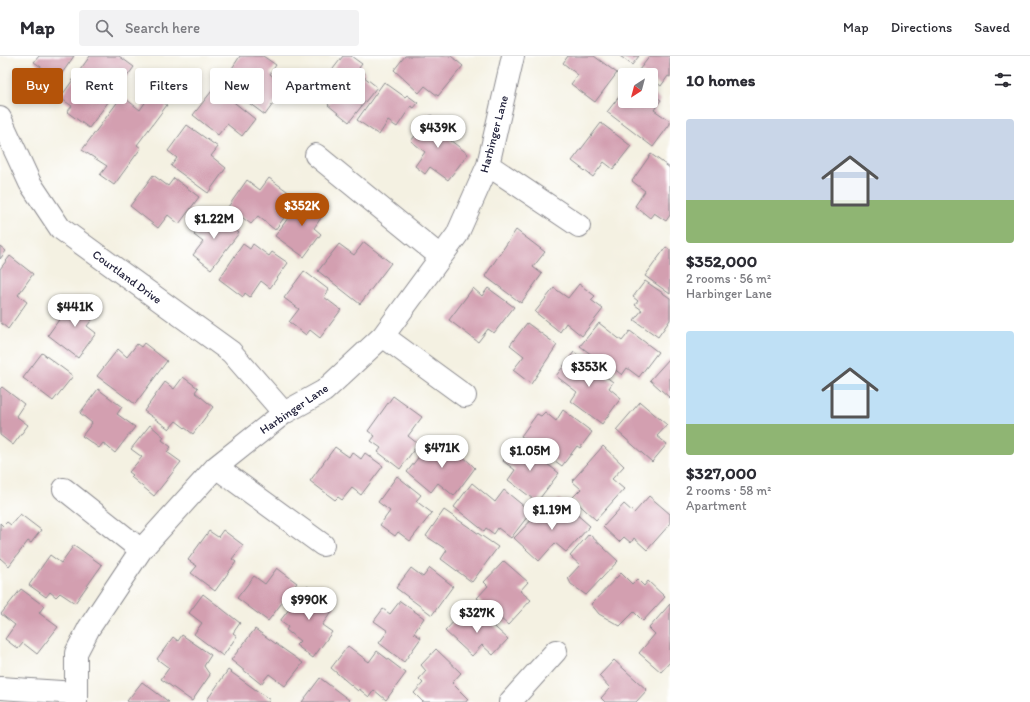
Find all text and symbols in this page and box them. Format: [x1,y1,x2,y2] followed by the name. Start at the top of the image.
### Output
[79,10,359,46] search box
[20,16,55,39] text: Map
[93,17,115,39] icon: search
[125,19,200,37] text: Search here
[843,19,869,36] text: Map
[891,19,952,36] text: Directions
[974,19,1010,36] text: Saved
[12,68,63,104] chip: Buy
[71,68,127,104] chip: Rent
[135,68,202,104] chip: Filters
[210,68,264,104] chip: New
[272,68,365,104] chip: Apartment
[618,68,658,108] north arrow
[618,68,658,108] map controls
[992,69,1014,91] icon: filters
[686,70,755,90] text: 10 homes
[477,94,511,174] street label: Harbinger Lane
[410,115,466,149] pin: $439K
[420,120,456,135] text: $439K
[814,145,886,217] icon: home
[274,193,330,227] pin: $352K
[284,198,320,213] text: $352K
[181,206,247,240] pin: $1.22M
[194,211,234,226] text: $1.22M
[90,247,165,307] street label: Courtland Drive
[686,251,757,271] text: $352,000
[686,271,771,286] text: 2 rooms · 56 m²
[686,286,772,301] text: Harbinger Lane
[47,294,103,328] pin: $441K
[57,299,93,314] text: $441K
[561,354,617,388] pin: $353K
[814,357,886,429] icon: home
[571,359,607,374] text: $353K
[257,381,331,437] street label: Harbinger Lane
[414,435,470,469] pin: $471K
[497,438,563,472] pin: $1.05M
[424,440,460,455] text: $471K
[510,443,550,458] text: $1.05M
[686,463,757,483] text: $327,000
[686,483,771,498] text: 2 rooms · 58 m²
[519,497,585,531] pin: $1.19M
[686,498,747,513] text: Apartment
[533,502,571,517] text: $1.19M
[281,587,337,621] pin: $990K
[291,592,327,607] text: $990K
[449,600,505,634] pin: $327K
[459,605,495,620] text: $327K

